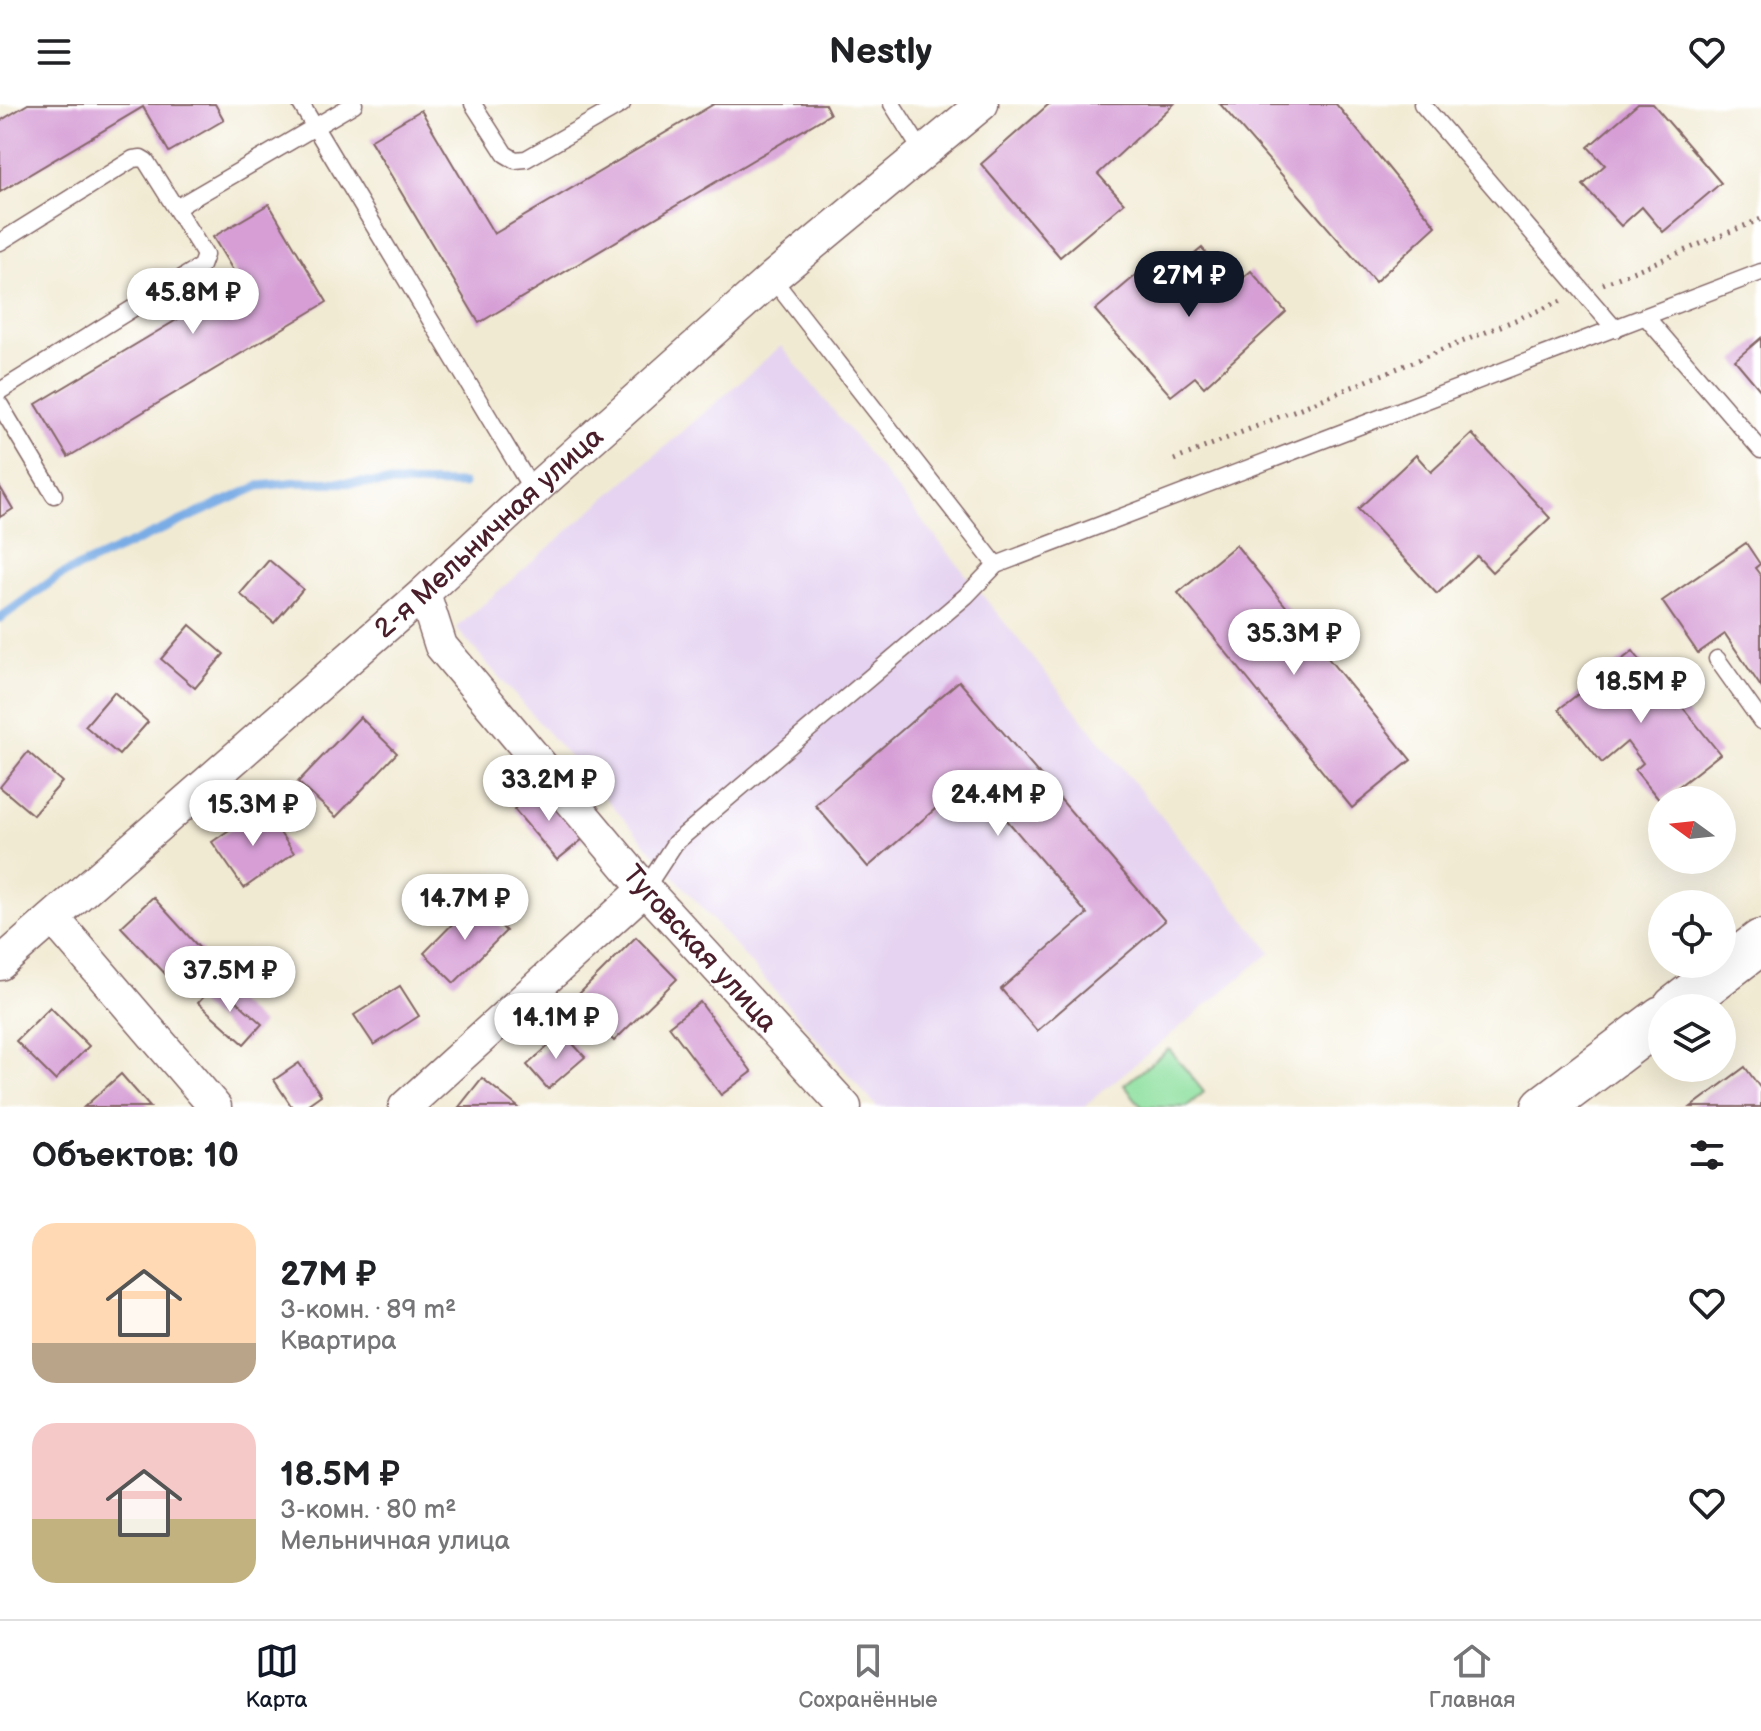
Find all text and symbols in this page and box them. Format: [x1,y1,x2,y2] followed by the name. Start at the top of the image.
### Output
[32,30,76,74] icon: menu
[1685,30,1729,74] icon: heart
[829,31,932,74] text: Nestly
[1133,251,1245,319] pin: 27M ₽
[1152,261,1226,292] text: 27M ₽
[119,268,267,336] pin: 45.8M ₽
[145,278,241,309] text: 45.8M ₽
[368,420,610,645] street label: 2-я Мельничная улица
[1220,609,1368,677] pin: 35.3M ₽
[1246,619,1342,650] text: 35.3M ₽
[1567,657,1715,725] pin: 18.5M ₽
[1595,667,1687,698] text: 18.5M ₽
[475,755,623,823] pin: 33.2M ₽
[501,765,597,796] text: 33.2M ₽
[924,770,1072,838] pin: 24.4M ₽
[179,780,327,848] pin: 15.3M ₽
[950,780,1046,811] text: 24.4M ₽
[1648,786,1736,874] north arrow
[1648,786,1736,1082] map controls
[207,790,299,821] text: 15.3M ₽
[616,858,785,1039] street label: Туговская улица
[391,874,539,942] pin: 14.7M ₽
[420,884,510,915] text: 14.7M ₽
[1648,890,1736,978] button: locate
[156,946,304,1014] pin: 37.5M ₽
[183,956,277,987] text: 37.5M ₽
[482,993,630,1061] pin: 14.1M ₽
[1648,994,1736,1082] button: layers
[512,1003,600,1034] text: 14.1M ₽
[1685,1133,1729,1177] icon: filters
[32,1135,239,1176] text: Объектов: 10
[280,1254,377,1295] text: 27M ₽
[96,1255,192,1351] icon: home
[1685,1281,1729,1325] icon: heart
[280,1295,456,1326] text: 3-комн. · 89 m²
[280,1326,397,1357] text: Квартира
[280,1454,400,1495] text: 18.5M ₽
[96,1455,192,1551] icon: home
[1685,1481,1729,1525] icon: heart
[280,1495,457,1526] text: 3-комн. · 80 m²
[280,1526,510,1557] text: Мельничная улица
[246,1639,307,1714] tab: Карта
[799,1639,938,1714] tab: Сохранённые
[1429,1639,1515,1714] tab: Главная

